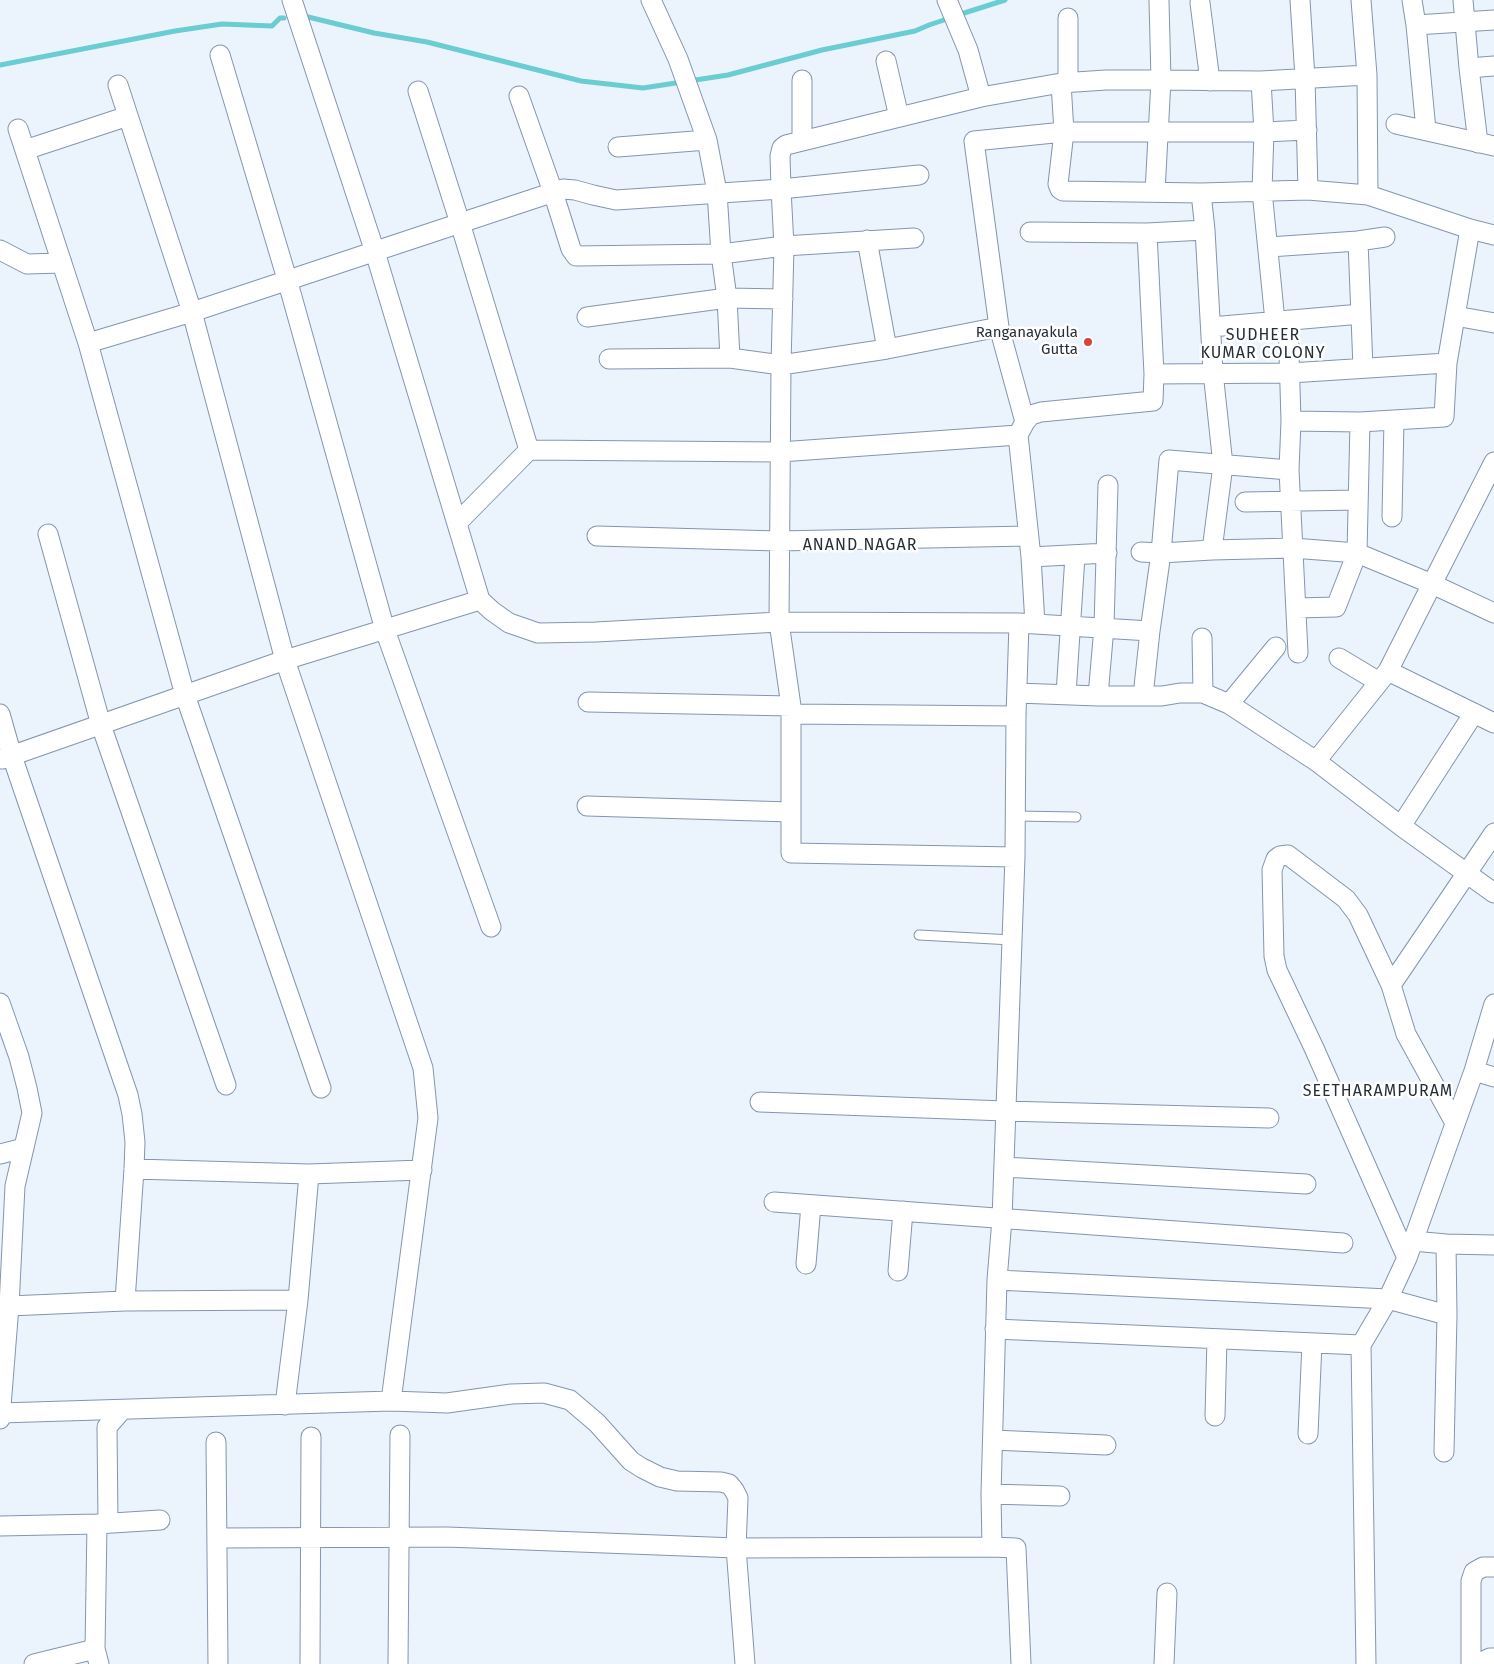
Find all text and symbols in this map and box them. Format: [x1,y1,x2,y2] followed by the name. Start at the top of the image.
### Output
[976,324,1078,359] place label: Ranganayakula Gutta
[1199,326,1327,364] district label: SUDHEER KUMAR COLONY
[1082,336,1094,348] marker: Ranganayakula Gutta
[801,536,919,556] district label: ANAND NAGAR
[1301,1082,1455,1102] district label: SEETHARAMPURAM

